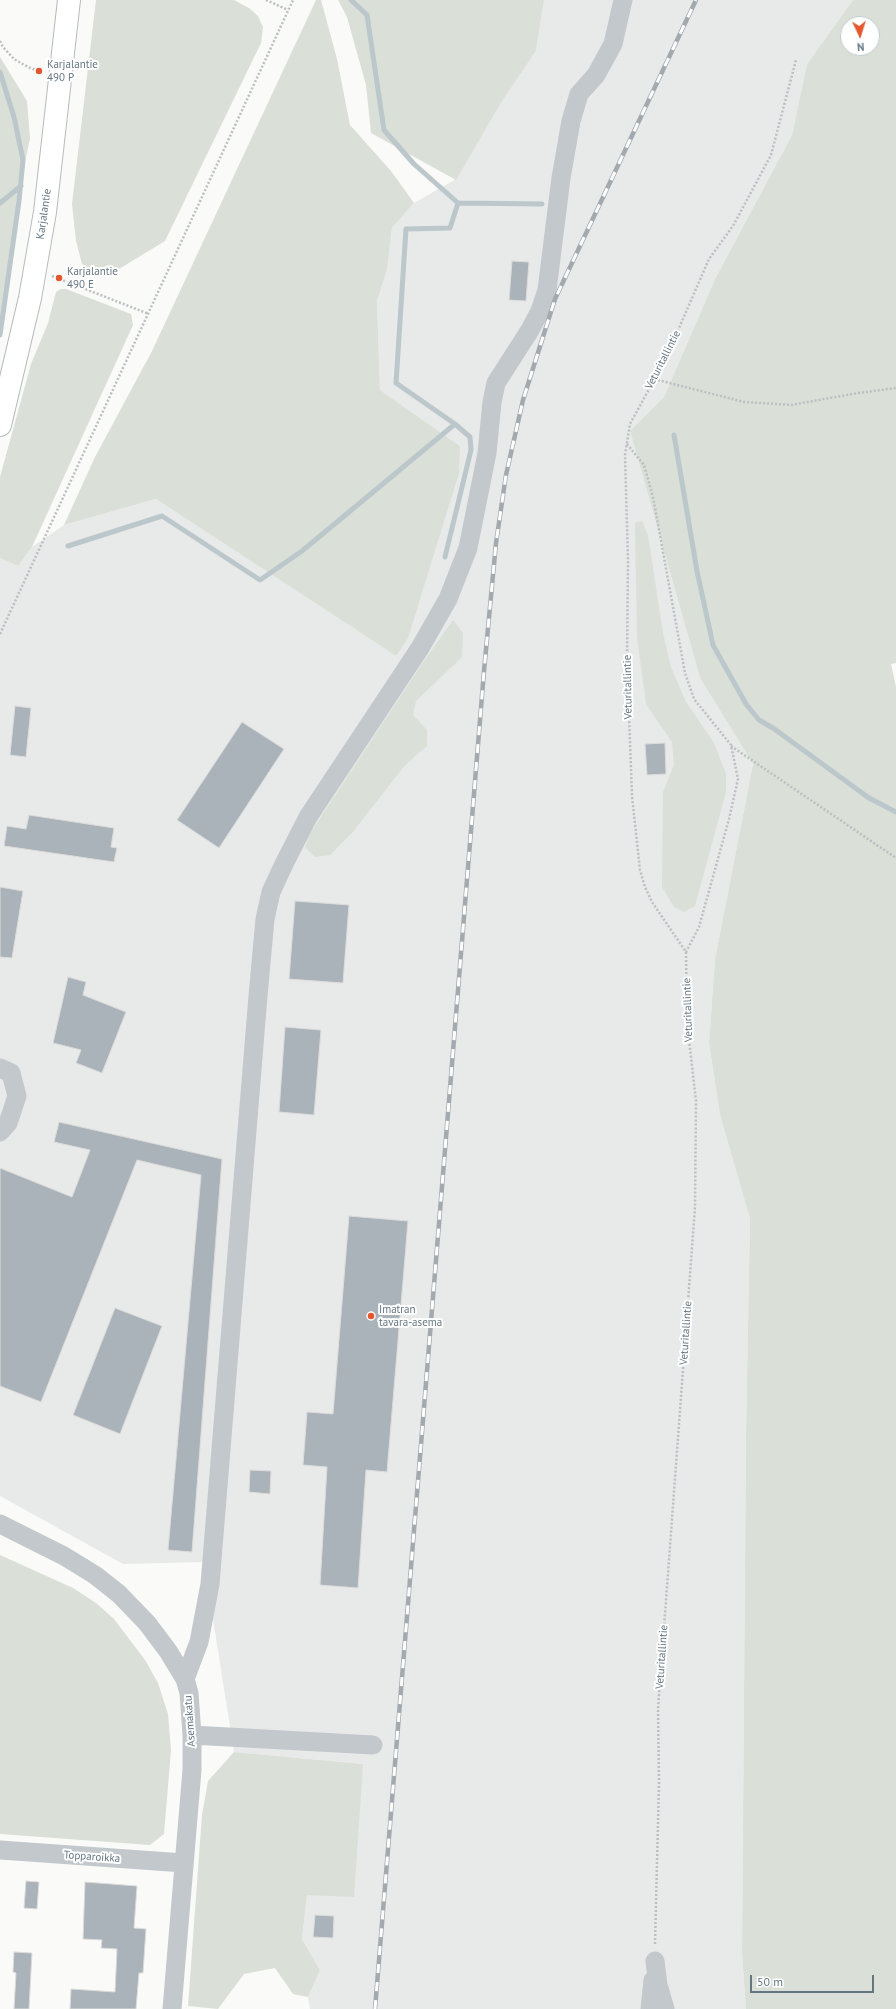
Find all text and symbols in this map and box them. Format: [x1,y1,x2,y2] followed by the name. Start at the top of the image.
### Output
[840,16,880,56] north arrow
[857,40,865,54] text: N
[47,58,98,84] place label: Karjalantie 490 P
[34,66,44,76] marker: Karjalantie 490 P
[34,188,54,240] street label: Karjalantie
[67,265,118,291] place label: Karjalantie 490 E
[54,273,64,283] marker: Karjalantie 490 E
[643,328,683,392] street label: Veturitallintie
[621,655,635,719] street label: Veturitallintie
[680,978,696,1042] street label: Veturitallintie
[677,1300,695,1366] street label: Veturitallintie
[379,1303,442,1329] place label: Imatran tavara-asema
[366,1311,376,1321] marker: Imatran tavara-asema
[653,1624,671,1690] street label: Veturitallintie
[182,1695,198,1747] street label: Asemakatu
[63,1848,121,1866] street label: Topparoikka
[752,1967,876,1993] scale bar
[757,1974,783,1989] text: 50 m

